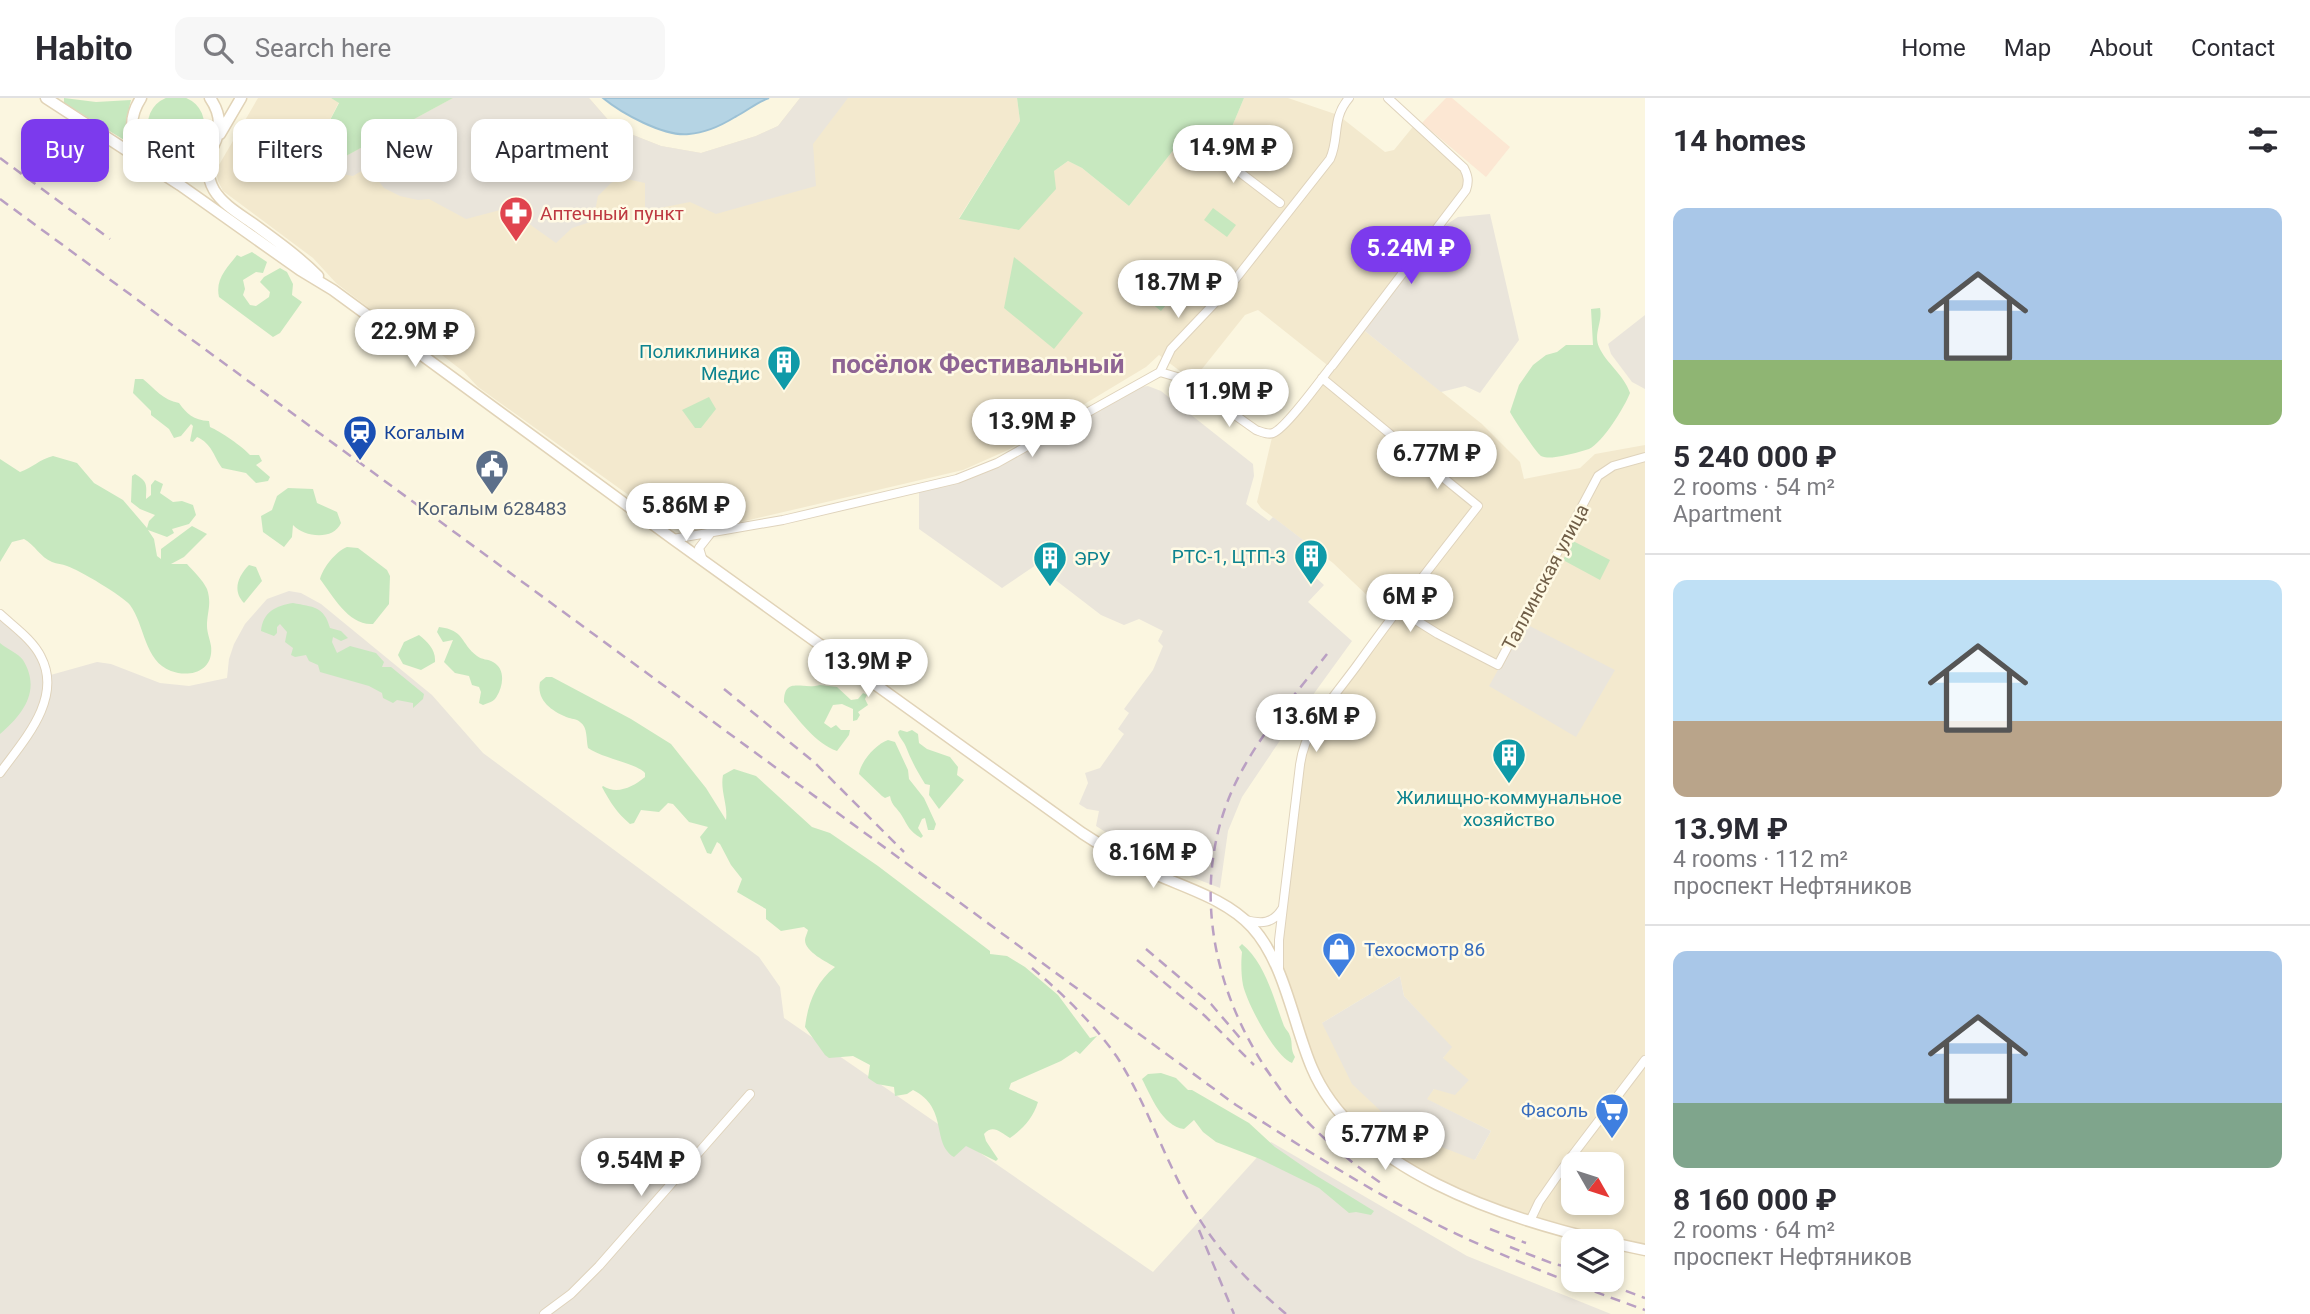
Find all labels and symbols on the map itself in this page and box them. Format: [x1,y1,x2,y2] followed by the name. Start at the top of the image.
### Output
[1168,126,1298,185] pin: 14.9M ₽
[497,194,535,243] pharmacy icon: Аптечный пункт
[540,202,684,225] place label: Аптечный пункт
[1346,226,1476,286] pin: 5.24M ₽
[1113,260,1243,320] pin: 18.7M ₽
[350,310,480,369] pin: 22.9M ₽
[639,340,760,385] place label: Поликлиника Медис
[765,343,803,392] building icon: Поликлиника Медис
[831,349,1125,379] district label: посёлок Фестивальный
[1164,370,1294,429] pin: 11.9M ₽
[967,400,1097,459] pin: 13.9M ₽
[341,413,379,462] station icon: Когалым
[384,421,465,444] place label: Когалым
[1372,432,1502,491] pin: 6.77M ₽
[473,447,511,496] public building icon: Когалым 628483
[621,484,751,543] pin: 5.86M ₽
[417,497,567,520] place label: Когалым 628483
[1497,500,1594,654] street label: Таллинская улица
[1292,537,1330,586] building icon: РТС-1, ЦТП-3
[1031,539,1069,588] building icon: ЭРУ
[1172,545,1286,568] place label: РТС-1, ЦТП-3
[1074,547,1111,570] place label: ЭРУ
[1369,574,1451,634] pin: 6M ₽
[803,640,933,699] pin: 13.9M ₽
[1251,694,1381,754] pin: 13.6M ₽
[1490,736,1528,785] building icon: Жилищно-коммунальное хозяйство
[1396,786,1622,831] place label: Жилищно-коммунальное хозяйство
[1088,830,1218,890] pin: 8.16M ₽
[1320,930,1358,979] shop icon: Техосмотр 86
[1364,938,1485,961] place label: Техосмотр 86
[1593,1091,1631,1140] supermarket icon: Фасоль
[1521,1099,1588,1122] place label: Фасоль
[1320,1112,1450,1172] pin: 5.77M ₽
[576,1138,706,1198] pin: 9.54M ₽
[1561,1152,1624,1214] north arrow

